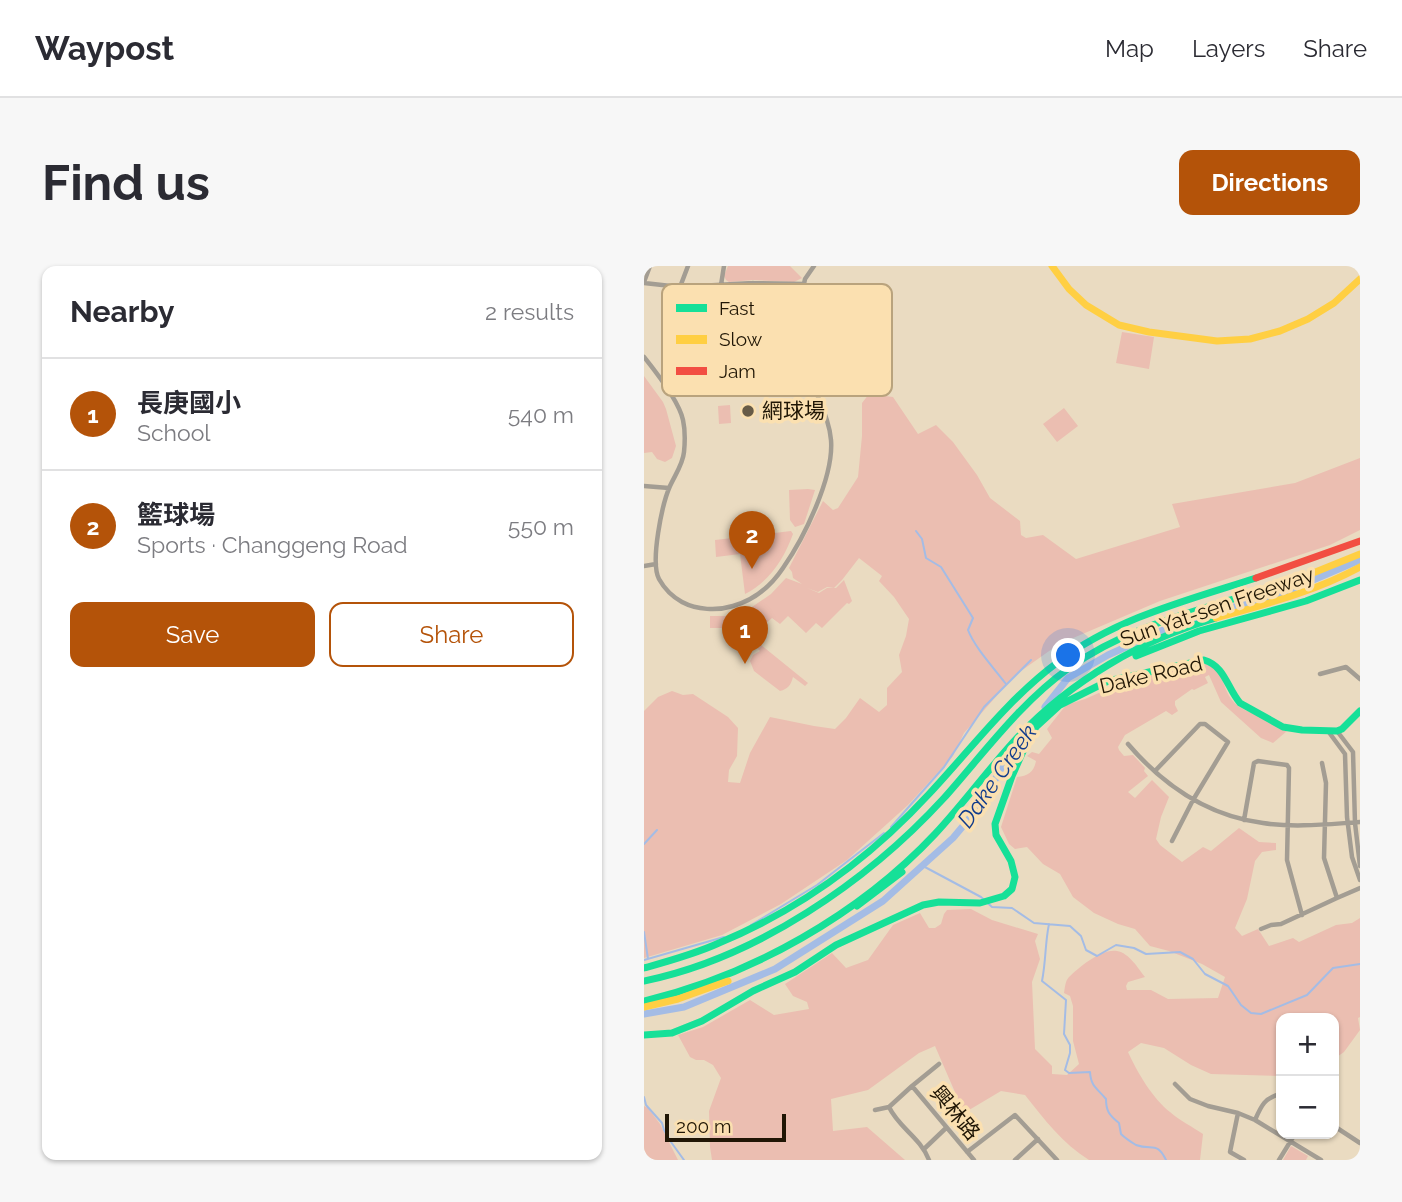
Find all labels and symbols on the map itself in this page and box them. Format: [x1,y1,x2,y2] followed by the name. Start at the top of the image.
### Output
[662,284,892,396] legend
[719,297,755,319] text: Fast
[719,328,763,350] text: Slow
[719,360,756,382] text: Jam
[762,398,825,423] place label: 網球場
[740,403,756,419] marker: 網球場
[729,511,775,569] pin: 2
[1117,562,1317,651] street label: Sun Yat-sen Freeway
[722,606,768,664] pin: 1
[1051,638,1085,672] your location
[1097,651,1205,699] street label: Dake Road
[951,719,1042,832] water label: Dake Creek
[926,1081,985,1145] street label: 興林路
[665,1111,786,1143] scale bar

